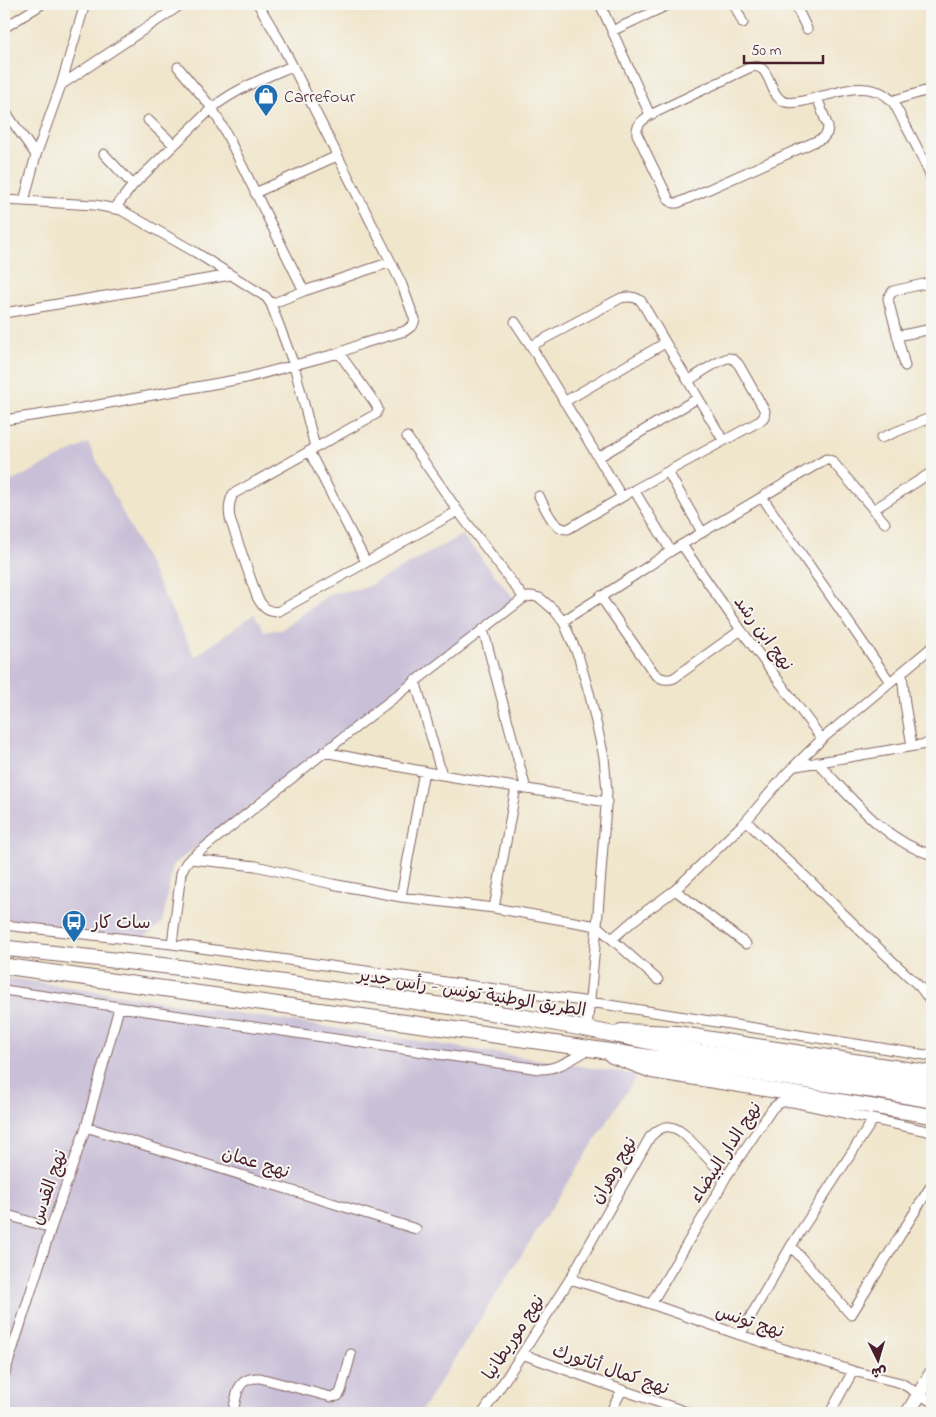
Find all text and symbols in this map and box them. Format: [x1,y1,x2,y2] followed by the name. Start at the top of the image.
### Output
[744,32,822,64] scale bar
[751,40,782,62] text: 50 m
[253,83,279,117] shop icon: Carrefour
[284,85,356,111] place label: Carrefour
[726,591,799,677] street label: نهج ابن رشد
[61,909,87,943] bus stop icon: سات كار
[90,911,151,937] place label: سات كار
[354,963,588,1025] street label: الطريق الوطنية تونس - رأس جدير
[684,1097,769,1209] street label: نهج الدار البيضاء
[585,1132,644,1210] street label: نهج وهران
[218,1141,293,1187] street label: نهج عمان
[25,1146,75,1229] street label: نهج القدس
[477,1290,552,1386] street label: نهج موريطانيا
[712,1300,787,1346] street label: نهج تونس
[854,1334,904,1384] north arrow
[548,1339,672,1403] street label: نهج كمال أتاتورك
[870,1360,888,1383] text: ش

